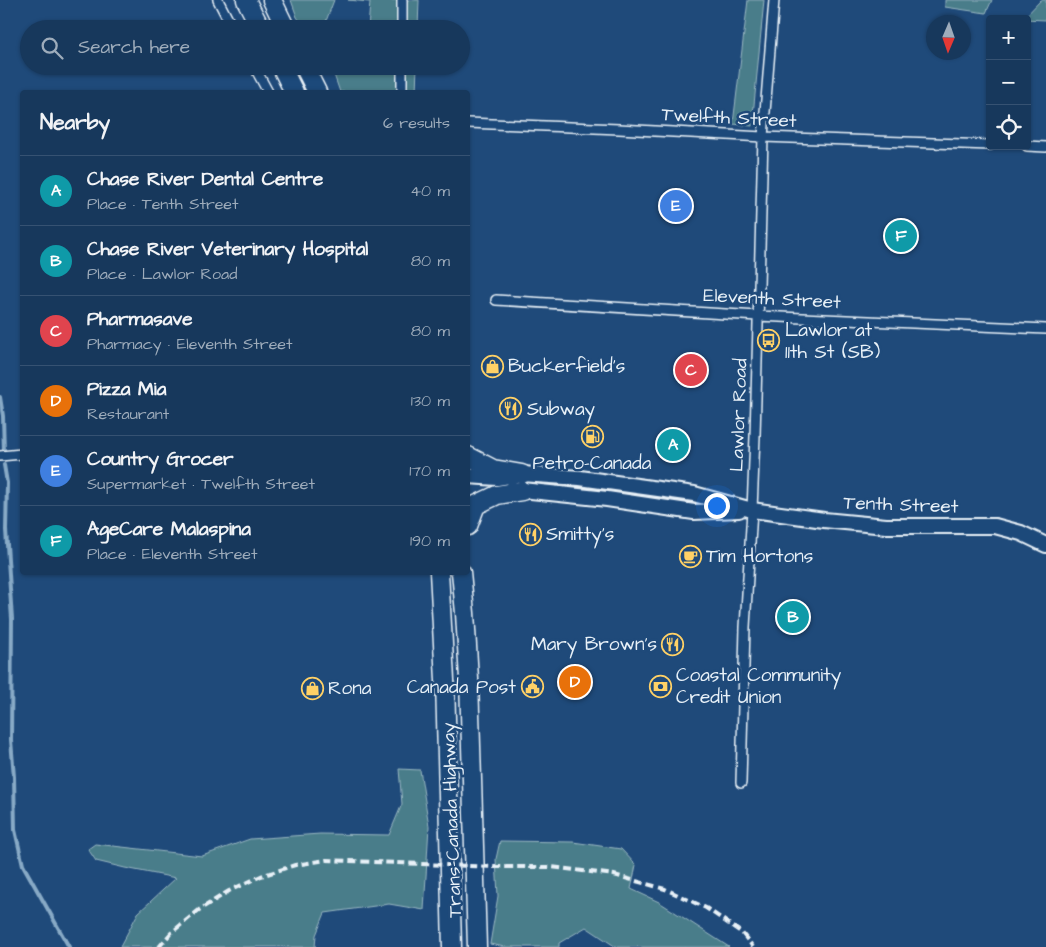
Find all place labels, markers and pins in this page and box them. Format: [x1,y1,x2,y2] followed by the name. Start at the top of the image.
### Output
[660,187,692,225] pin: E
[885,217,917,255] pin: F
[785,317,880,366] place label: Lawlor at 11th St (SB)
[757,329,781,353] bus stop icon: Lawlor at 11th St (SB)
[675,351,707,389] pin: C
[508,353,625,380] place label: Buckerfield's
[480,354,504,378] shop icon: Buckerfield's
[527,396,596,424] place label: Subway
[499,397,523,421] restaurant icon: Subway
[580,425,604,449] fuel station icon: Petro-Canada
[657,426,689,464] pin: A
[533,450,652,477] place label: Petro-Canada
[546,521,614,549] place label: Smitty's
[518,522,542,546] restaurant icon: Smitty's
[706,543,813,570] place label: Tim Hortons
[678,544,702,568] cafe icon: Tim Hortons
[777,598,809,636] pin: B
[531,631,657,659] place label: Mary Brown's
[661,632,685,656] restaurant icon: Mary Brown's
[676,662,842,711] place label: Coastal Community Credit Union
[559,663,591,701] pin: D
[407,674,516,701] place label: Canada Post
[648,674,672,698] bank icon: Coastal Community Credit Union
[328,675,372,702] place label: Rona
[520,675,544,699] public building icon: Canada Post
[300,676,324,700] shop icon: Rona

